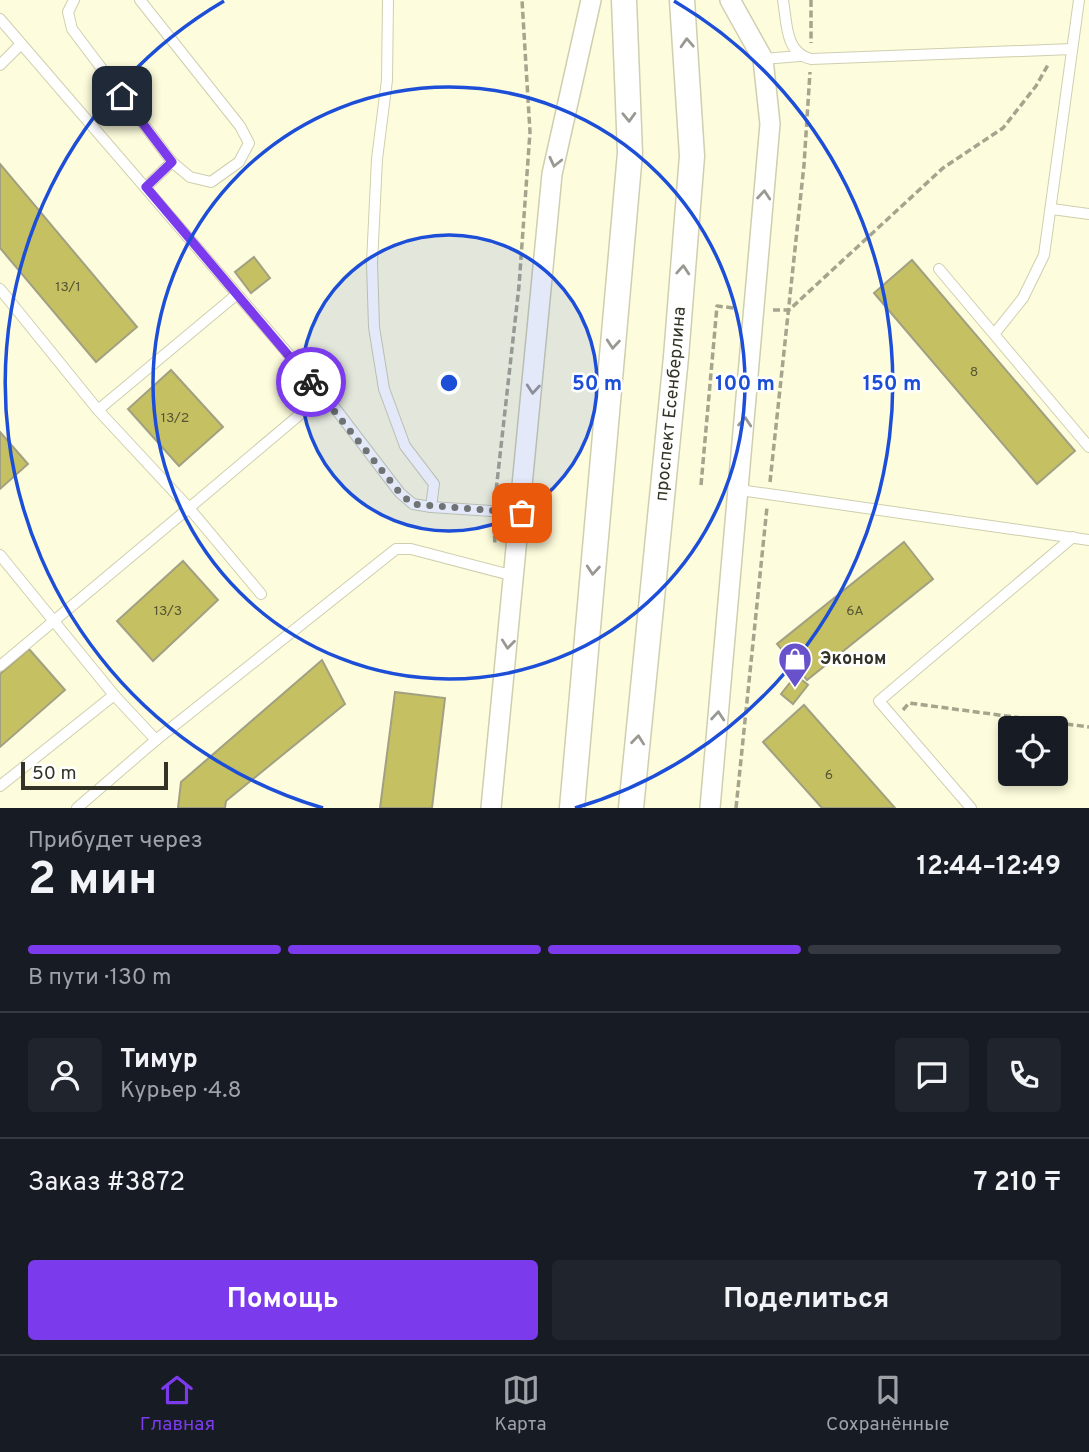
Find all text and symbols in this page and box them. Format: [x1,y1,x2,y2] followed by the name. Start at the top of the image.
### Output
[679,37,694,48] one-way arrow
[92,66,152,126] pin
[103,77,141,115] icon: home
[622,112,637,123] one-way arrow
[549,156,563,168] one-way arrow
[756,189,771,200] one-way arrow
[675,264,690,275] one-way arrow
[55,279,81,296] house number: 13/1
[650,306,691,502] street label: проспект Есенберлина
[606,339,621,350] one-way arrow
[276,347,346,417] courier
[292,363,330,401] icon: bike
[970,364,978,381] house number: 8
[437,371,461,395] centre of rings
[572,371,622,398] text: 50 m
[715,371,775,398] text: 100 m
[863,371,921,398] text: 150 m
[526,383,541,394] one-way arrow
[161,410,189,427] house number: 13/2
[737,416,752,427] one-way arrow
[492,483,552,543] pin
[503,494,541,532] icon: bag
[586,565,601,576] one-way arrow
[154,603,182,620] house number: 13/3
[846,603,864,620] house number: 6А
[500,638,515,650] one-way arrow
[776,640,814,689] shop icon: Эконом
[820,648,886,671] place label: Эконом
[711,710,726,721] one-way arrow
[998,716,1068,786] map controls
[998,716,1068,786] button: locate
[630,734,645,745] one-way arrow
[21,759,168,791] scale bar
[32,762,77,786] text: 50 m
[825,767,833,784] house number: 6
[28,827,203,856] text: Прибудет через
[917,851,1061,884] text: 12:44–12:49
[28,852,157,911] text: 2 мин
[28,964,171,993] text: В пути · 130 m
[28,1038,102,1112] button: person
[895,1038,969,1112] button: chat
[987,1038,1061,1112] button: phone
[120,1044,198,1077] text: Тимур
[120,1077,242,1106] text: Курьер · 4.8
[28,1167,185,1200] text: Заказ #3872
[974,1167,1061,1200] text: 7 210 ₸
[28,1260,538,1340] button: Помощь
[552,1260,1061,1340] button: Поделиться
[140,1371,215,1437] tab: Главная
[495,1371,547,1437] tab: Карта
[826,1371,949,1437] tab: Сохранённые

